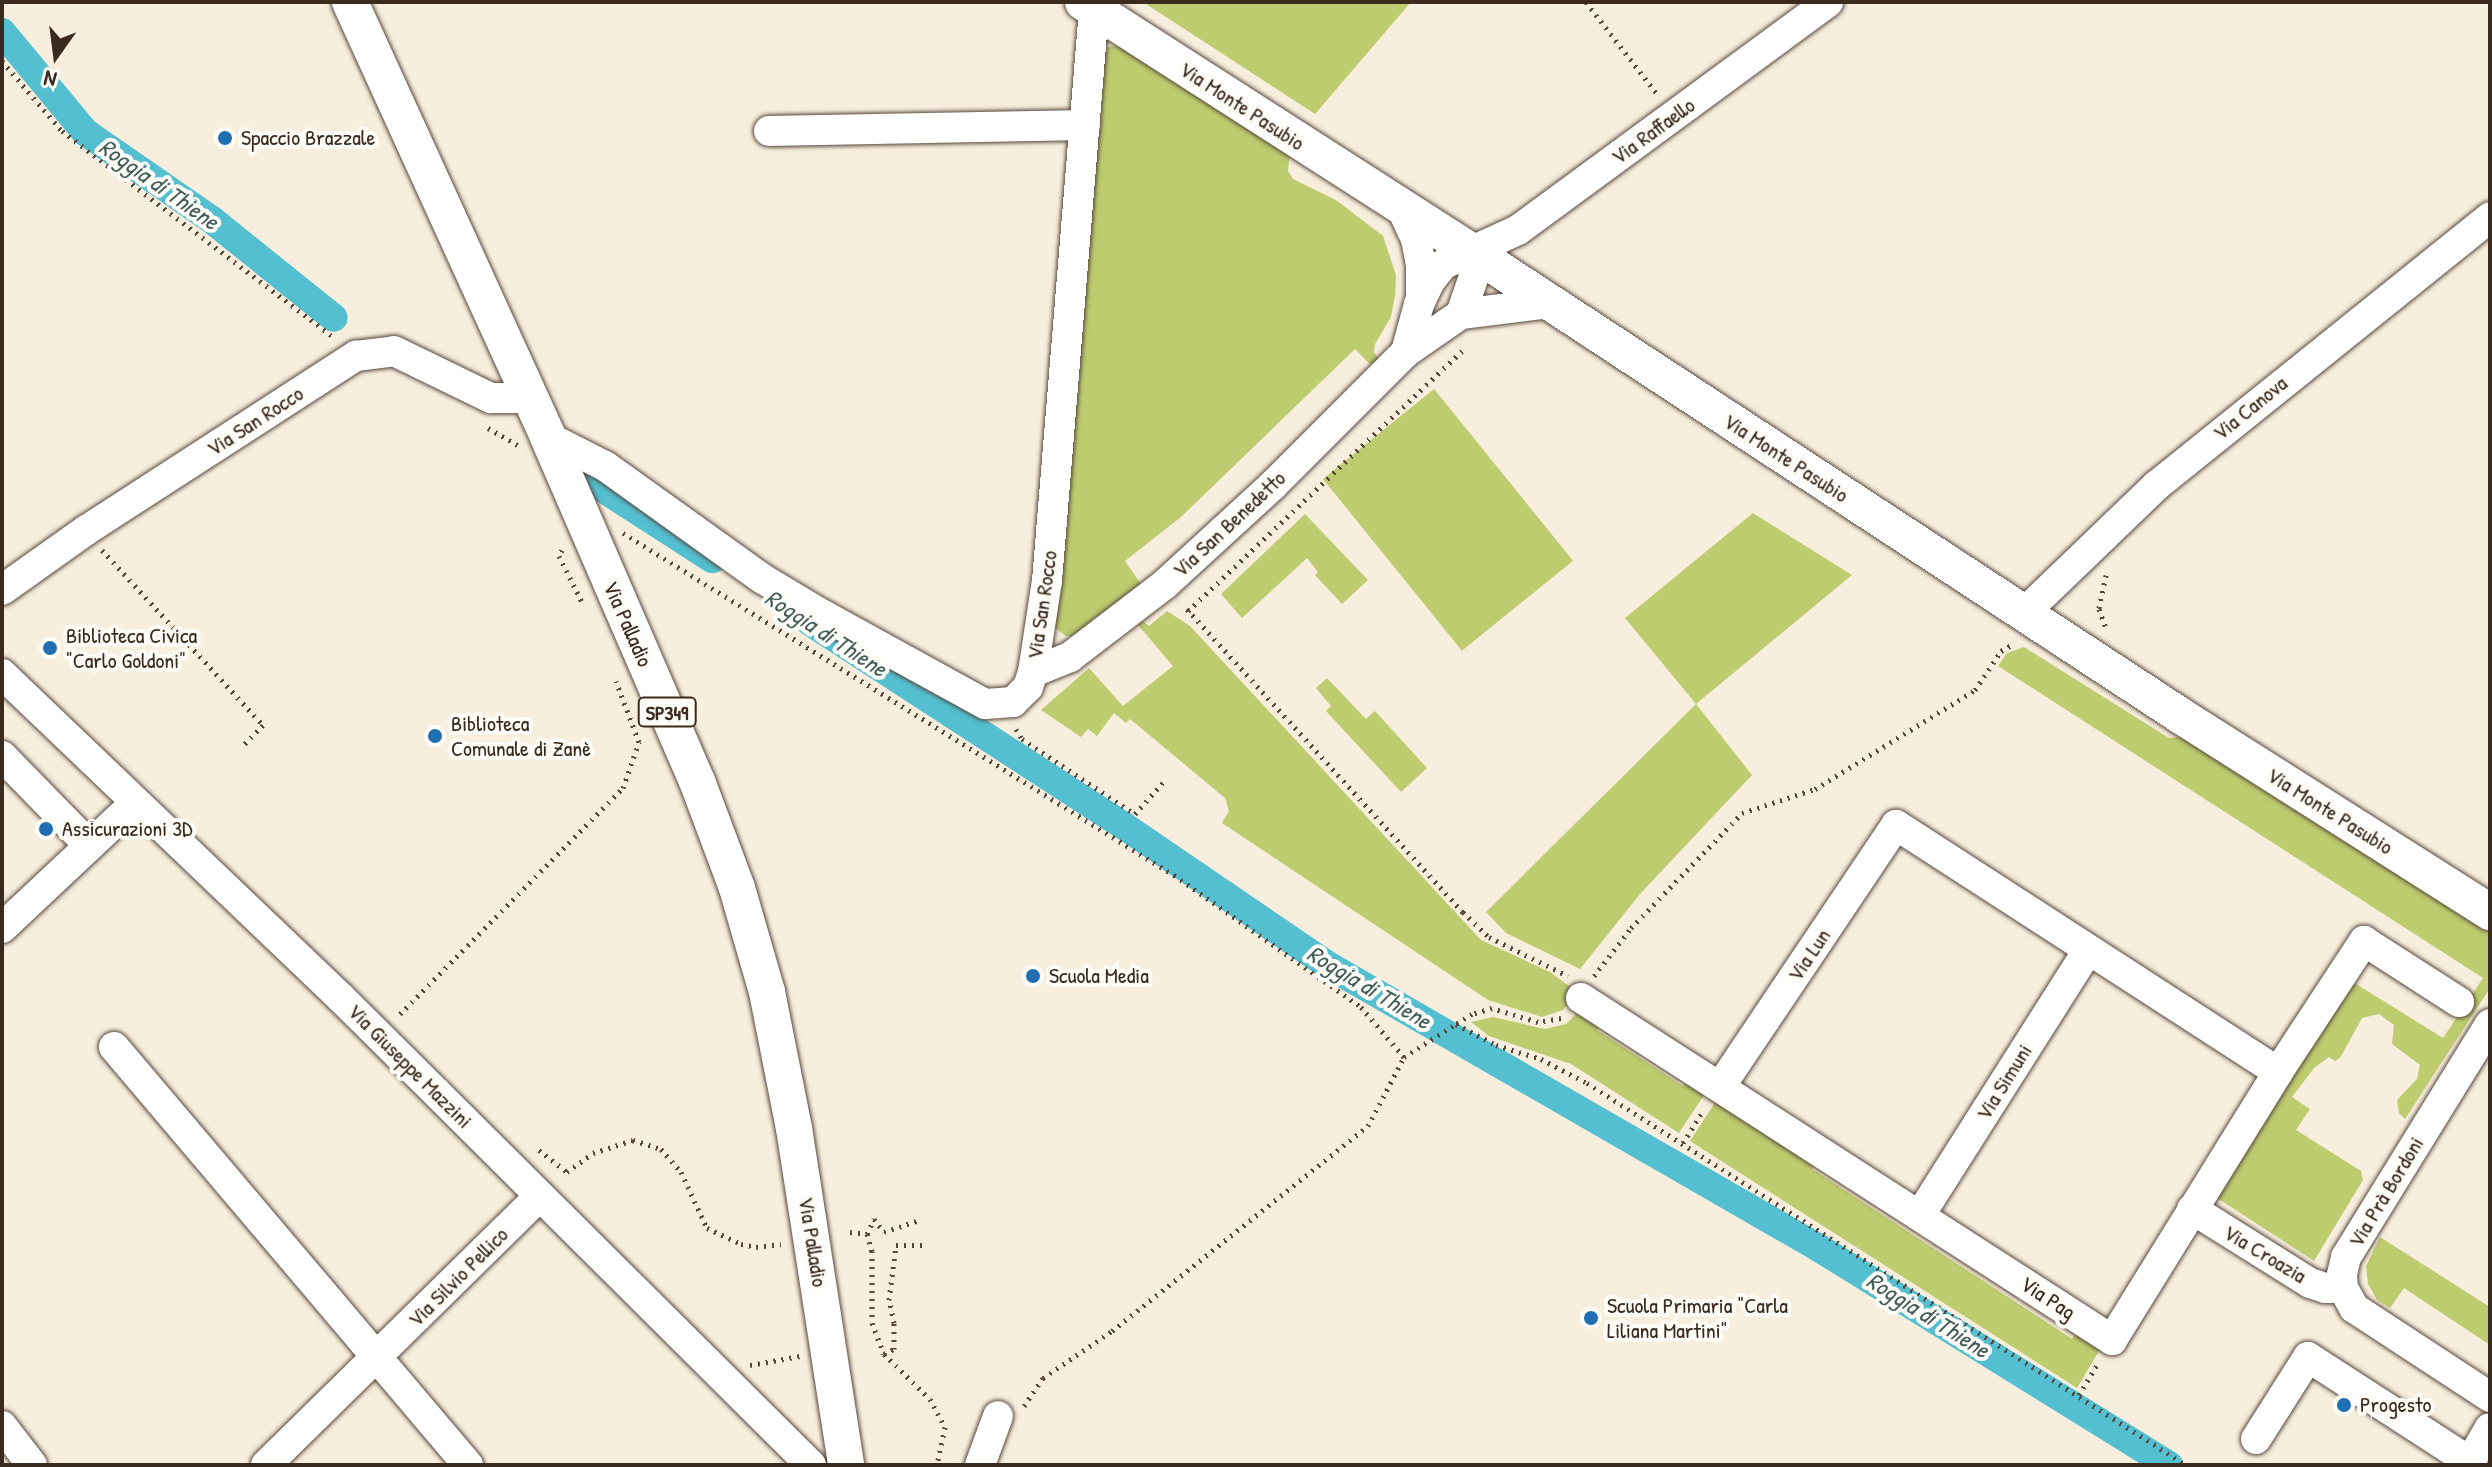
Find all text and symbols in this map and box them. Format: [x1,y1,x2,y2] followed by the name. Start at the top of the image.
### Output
[16,16,96,96] north arrow
[1175,56,1309,156] street label: Via Monte Pasubio
[41,63,60,95] text: N
[1606,92,1700,170] street label: Via Raffaello
[241,125,375,151] place label: Spaccio Brazzale
[216,129,234,147] marker: Spaccio Brazzale
[94,132,224,236] water label: Roggia di Thiene
[2208,370,2292,446] street label: Via Canova
[202,380,308,462] street label: Via San Rocco
[1719,408,1853,508] street label: Via Monte Pasubio
[1167,465,1291,583] street label: Via San Benedetto
[1021,549,1063,661] street label: Via San Rocco
[598,577,658,671] street label: Via Palladio
[760,583,892,683] water label: Roggia di Thiene
[66,622,197,674] place label: Biblioteca Civica "Carlo Goldoni"
[41,639,59,657] marker: Biblioteca Civica "Carlo Goldoni"
[637,696,697,728] road number: SP349
[451,710,591,762] place label: Biblioteca Comunale di Zanè
[426,727,444,745] marker: Biblioteca Comunale di Zanè
[2262,762,2398,860] street label: Via Monte Pasubio
[62,816,192,842] place label: Assicurazioni 3D
[37,820,55,838] marker: Assicurazioni 3D
[1782,924,1836,986] street label: Via Lun
[1302,939,1436,1035] water label: Roggia di Thiene
[1049,963,1149,989] place label: Scuola Media
[1024,967,1042,985] marker: Scuola Media
[342,998,478,1134] street label: Via Giuseppe Mazzini
[1970,1039,2038,1125] street label: Via Simuni
[2343,1132,2429,1252] street label: Via Prà Bordoni
[793,1195,833,1289] street label: Via Palladio
[2219,1219,2311,1289] street label: Via Croazia
[402,1221,514,1333] street label: Via Silvio Pellico
[1861,1266,1995,1364] water label: Roggia di Thiene
[2016,1271,2080,1325] street label: Via Pag
[1607,1292,1788,1344] place label: Scuola Primaria "Carla Liliana Martini"
[1582,1309,1600,1327] marker: Scuola Primaria "Carla Liliana Martini"
[2360,1392,2431,1418] place label: Progesto
[2335,1396,2353,1414] marker: Progesto

